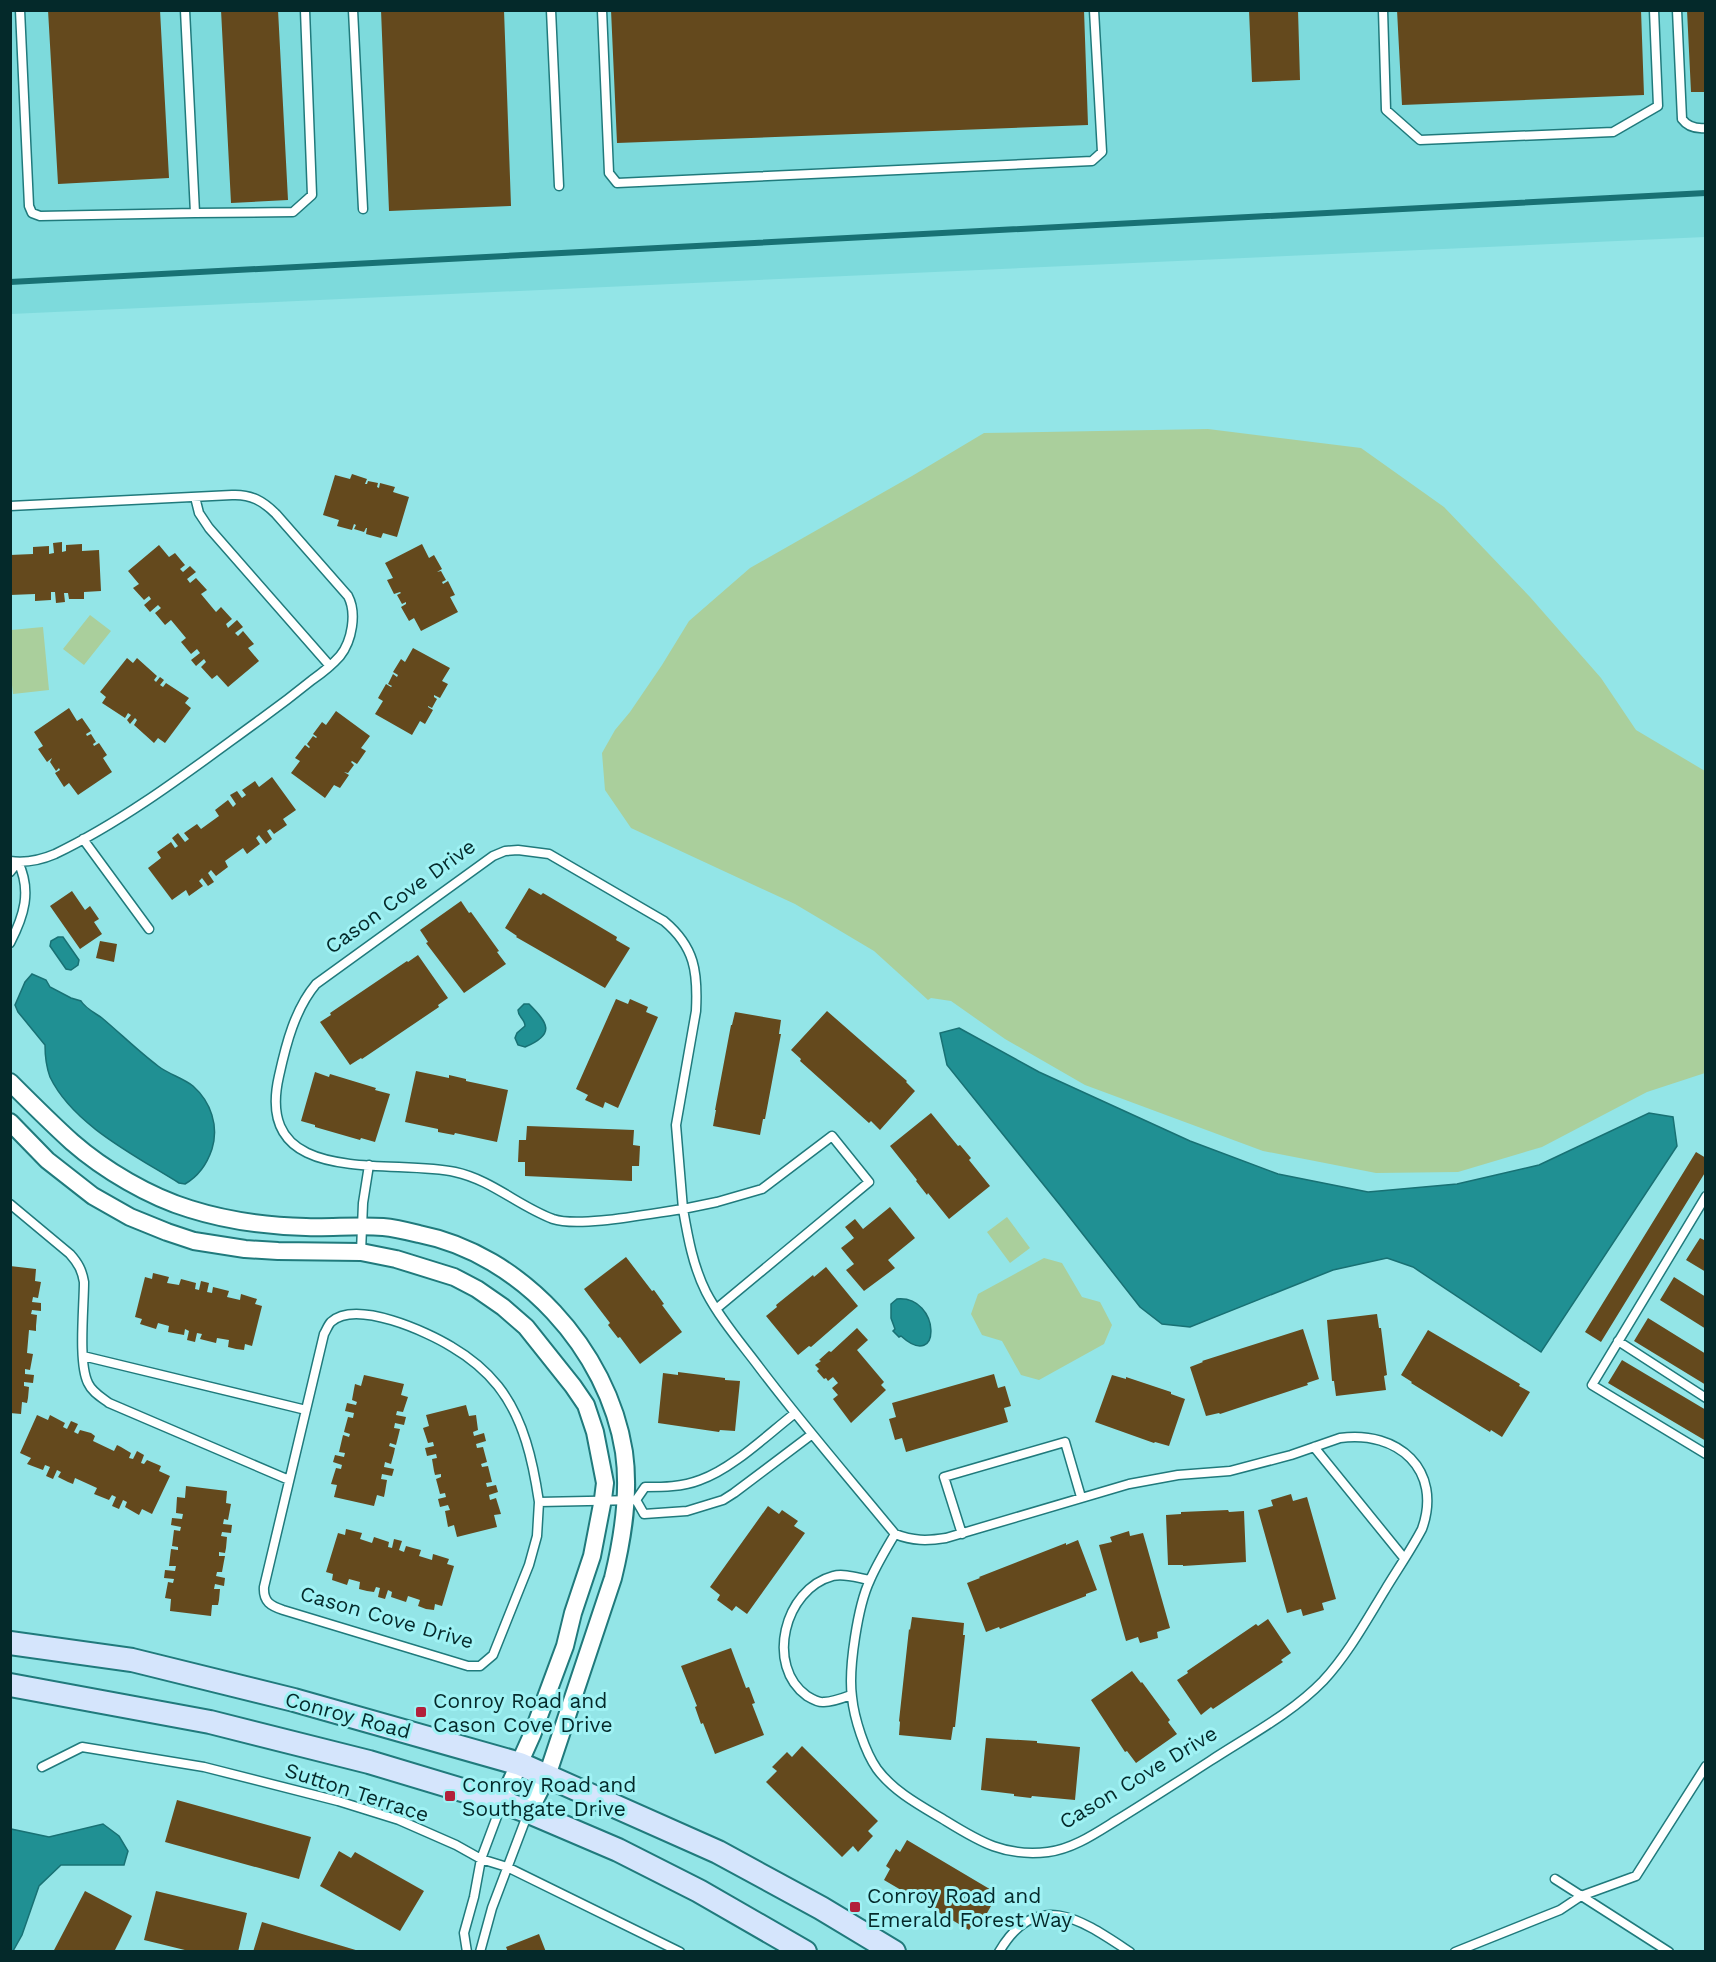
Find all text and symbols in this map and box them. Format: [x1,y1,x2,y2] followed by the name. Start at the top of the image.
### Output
[320,833,480,959] street label: Cason Cove Drive
[297,1580,477,1654] street label: Cason Cove Drive
[282,1686,414,1744] street label: Conroy Road
[433,1688,613,1737] place label: Conroy Road and Cason Cove Drive
[414,1705,428,1719] marker: Conroy Road and Cason Cove Drive
[1055,1720,1221,1834] street label: Cason Cove Drive
[282,1757,432,1827] street label: Sutton Terrace
[462,1772,636,1821] place label: Conroy Road and Southgate Drive
[443,1789,457,1803] marker: Conroy Road and Southgate Drive
[867,1883,1072,1932] place label: Conroy Road and Emerald Forest Way
[848,1900,862,1914] marker: Conroy Road and Emerald Forest Way

